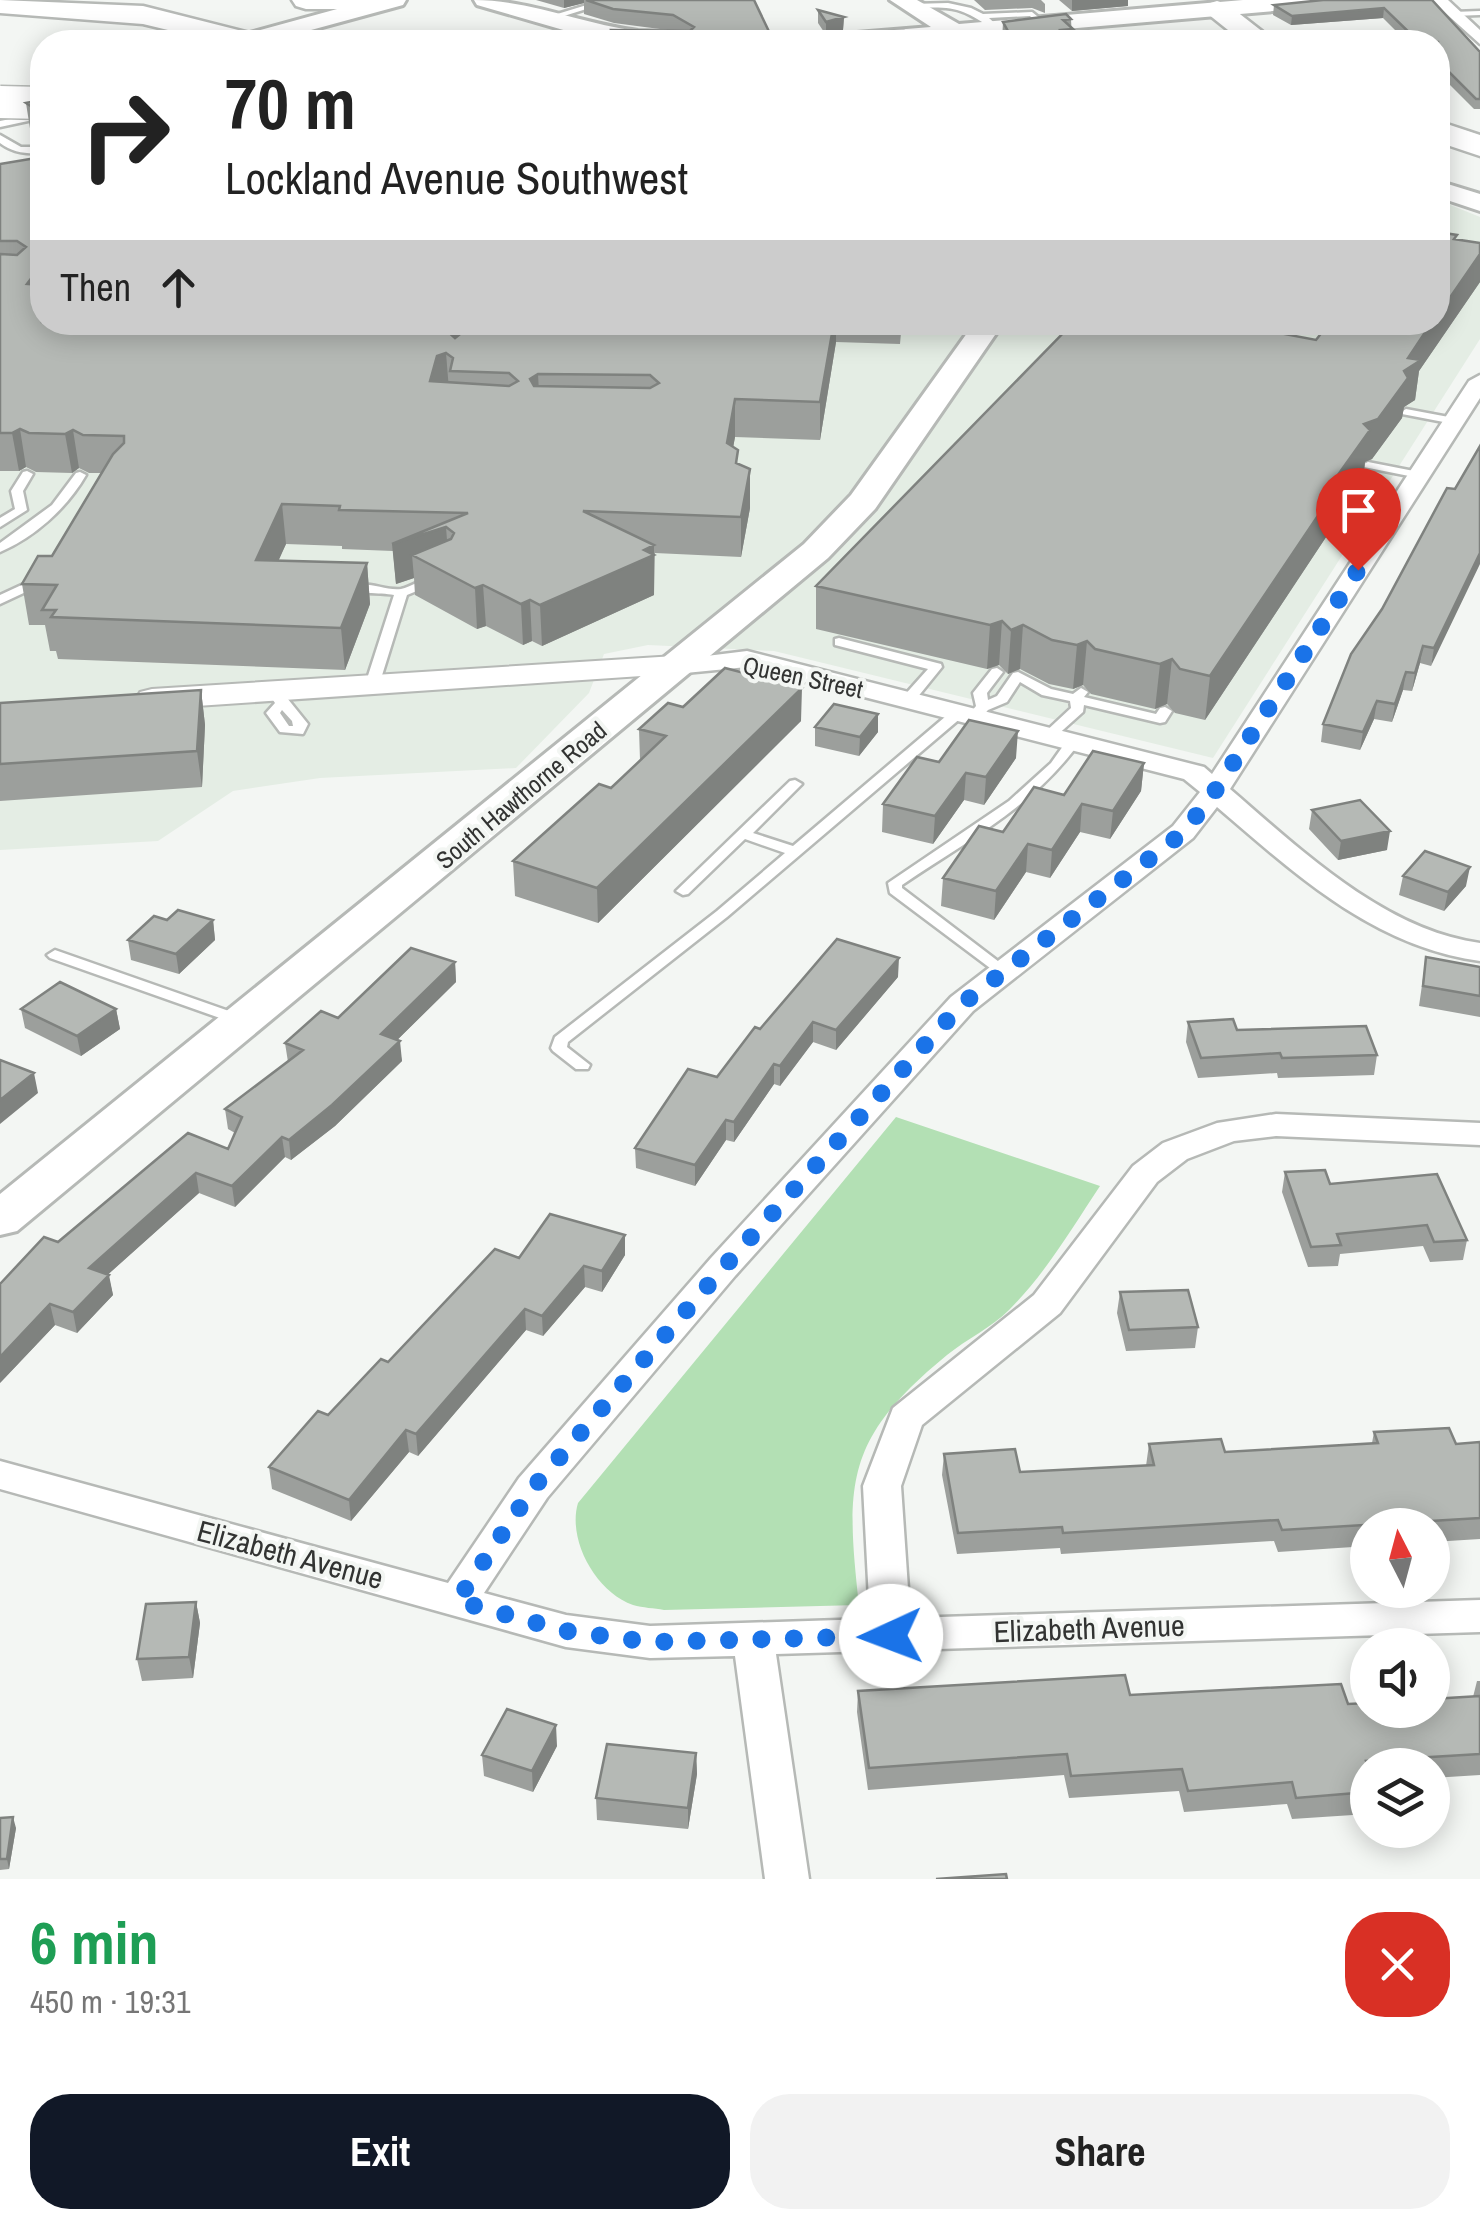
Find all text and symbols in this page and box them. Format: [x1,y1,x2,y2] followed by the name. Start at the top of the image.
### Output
[225,57,356,151] text: 70 m
[60,70,190,200] icon: right
[225,147,688,208] text: Lockland Avenue Southwest
[151,260,206,315] icon: ahead
[60,262,131,313] text: Then
[1316,468,1401,571] pin
[1331,483,1386,538] icon: arrive
[740,648,866,706] street label: Queen Street
[428,713,614,877] street label: South Hawthorne Road
[1350,1508,1450,1608] north arrow
[1350,1508,1450,1848] map controls
[193,1510,388,1598] street label: Elizabeth Avenue
[839,1584,943,1688] position arrow
[993,1605,1185,1651] street label: Elizabeth Avenue
[1350,1628,1450,1728] button: sound
[1350,1748,1450,1848] button: layers
[30,1902,159,1983] text: 6 min
[1345,1912,1450,2017] button: close
[30,1980,190,2023] text: 450 m · 19:31
[30,2094,730,2209] button: Exit
[750,2094,1450,2209] button: Share

